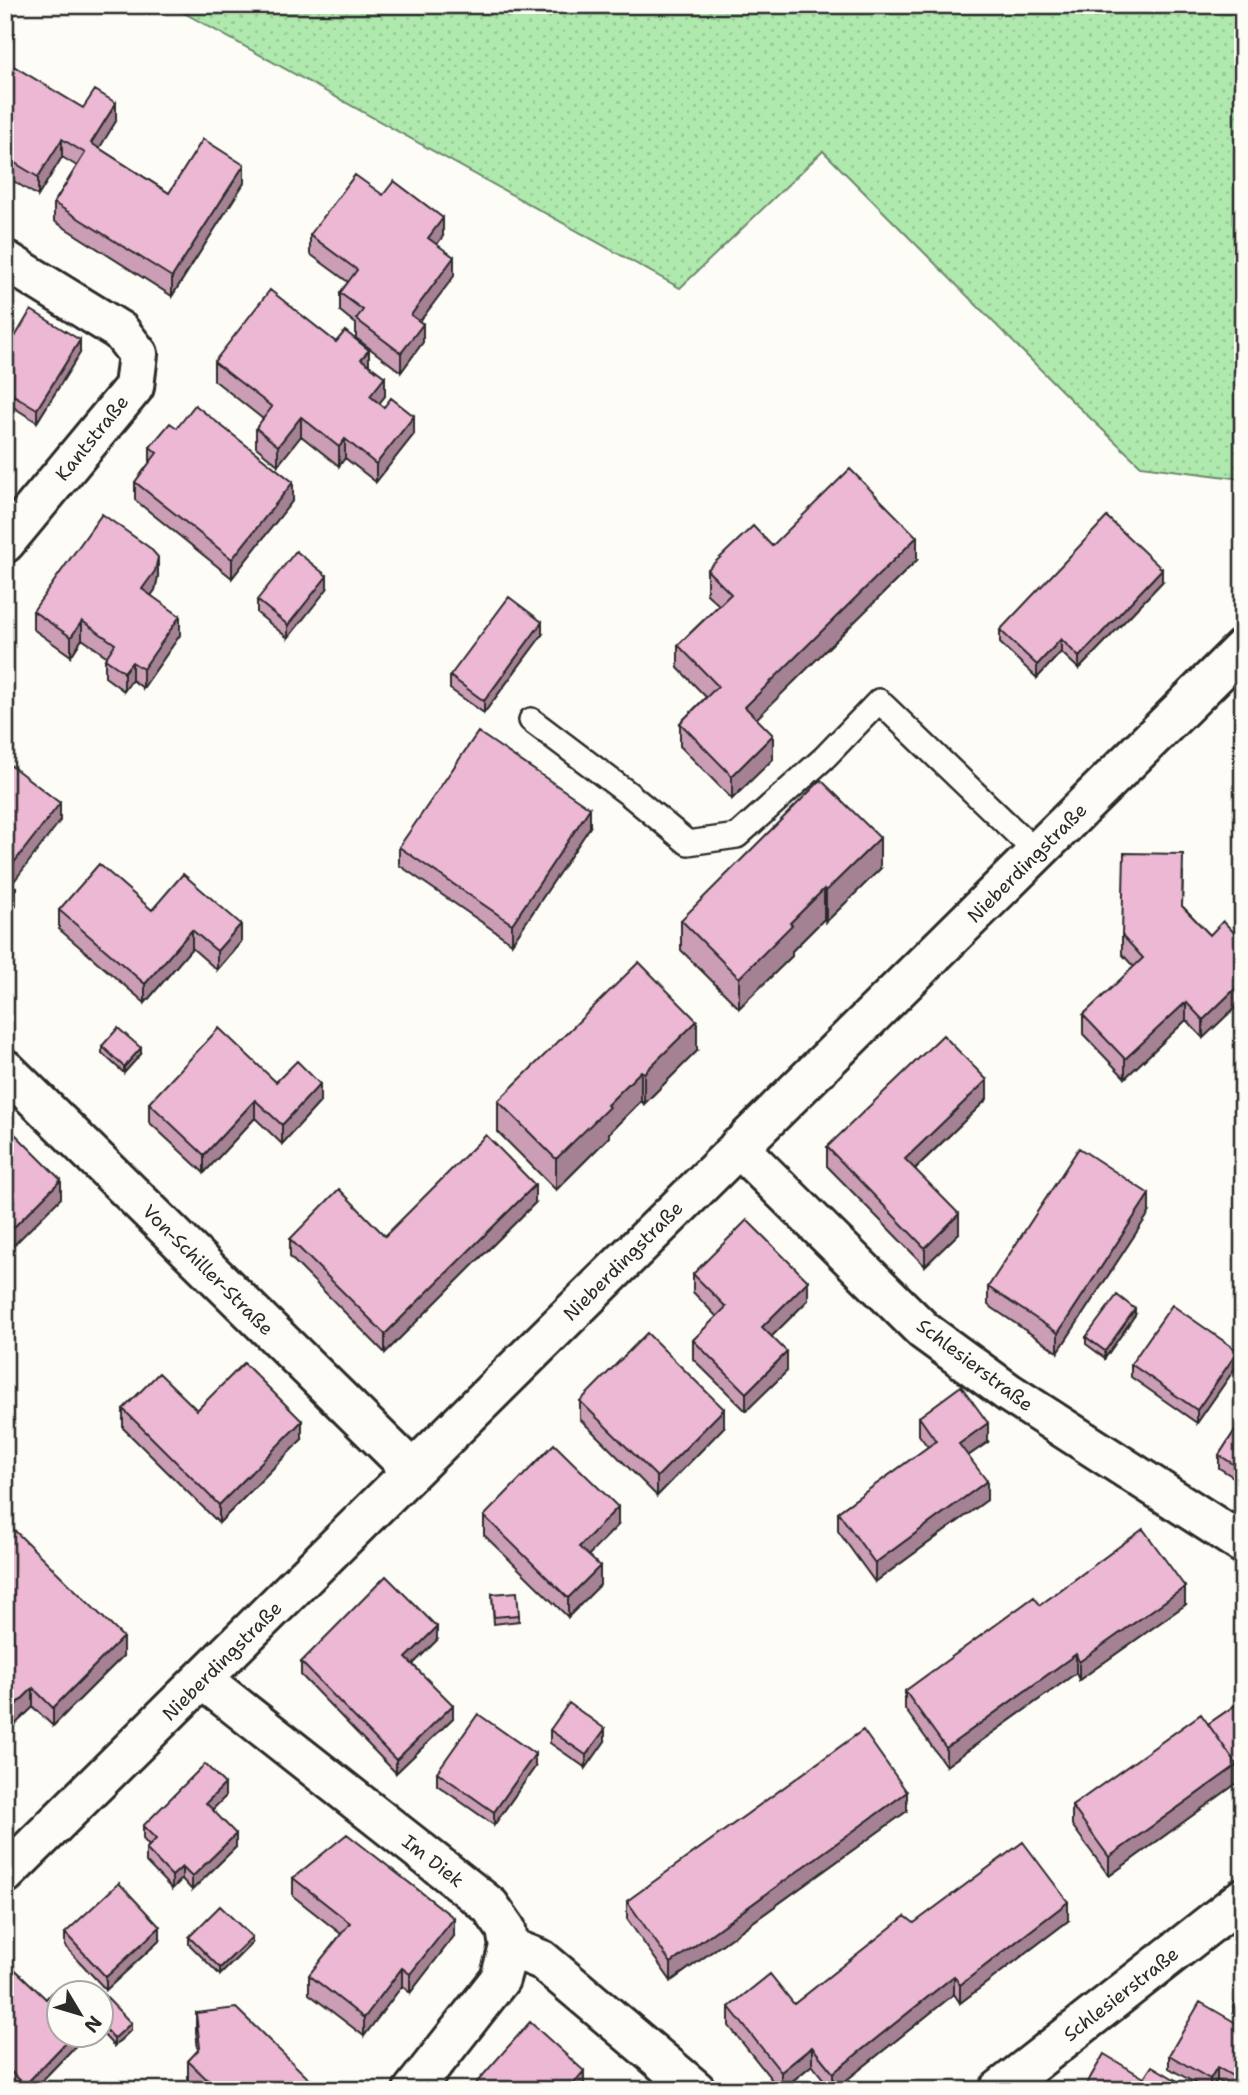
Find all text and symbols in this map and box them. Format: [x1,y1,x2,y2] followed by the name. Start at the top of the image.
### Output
[50,390,134,486] street label: Kantstraße
[962,798,1092,928] street label: Nieberdingstraße
[558,1196,688,1326] street label: Nieberdingstraße
[137,1199,279,1341] street label: Von-Schiller-Straße
[912,1313,1038,1417] street label: Schlesierstraße
[157,1596,287,1726] street label: Nieberdingstraße
[397,1829,469,1893] street label: Im Diek
[1058,1941,1184,2047] street label: Schlesierstraße
[46,1980,116,2050] north arrow
[79,2011,107,2038] text: N

